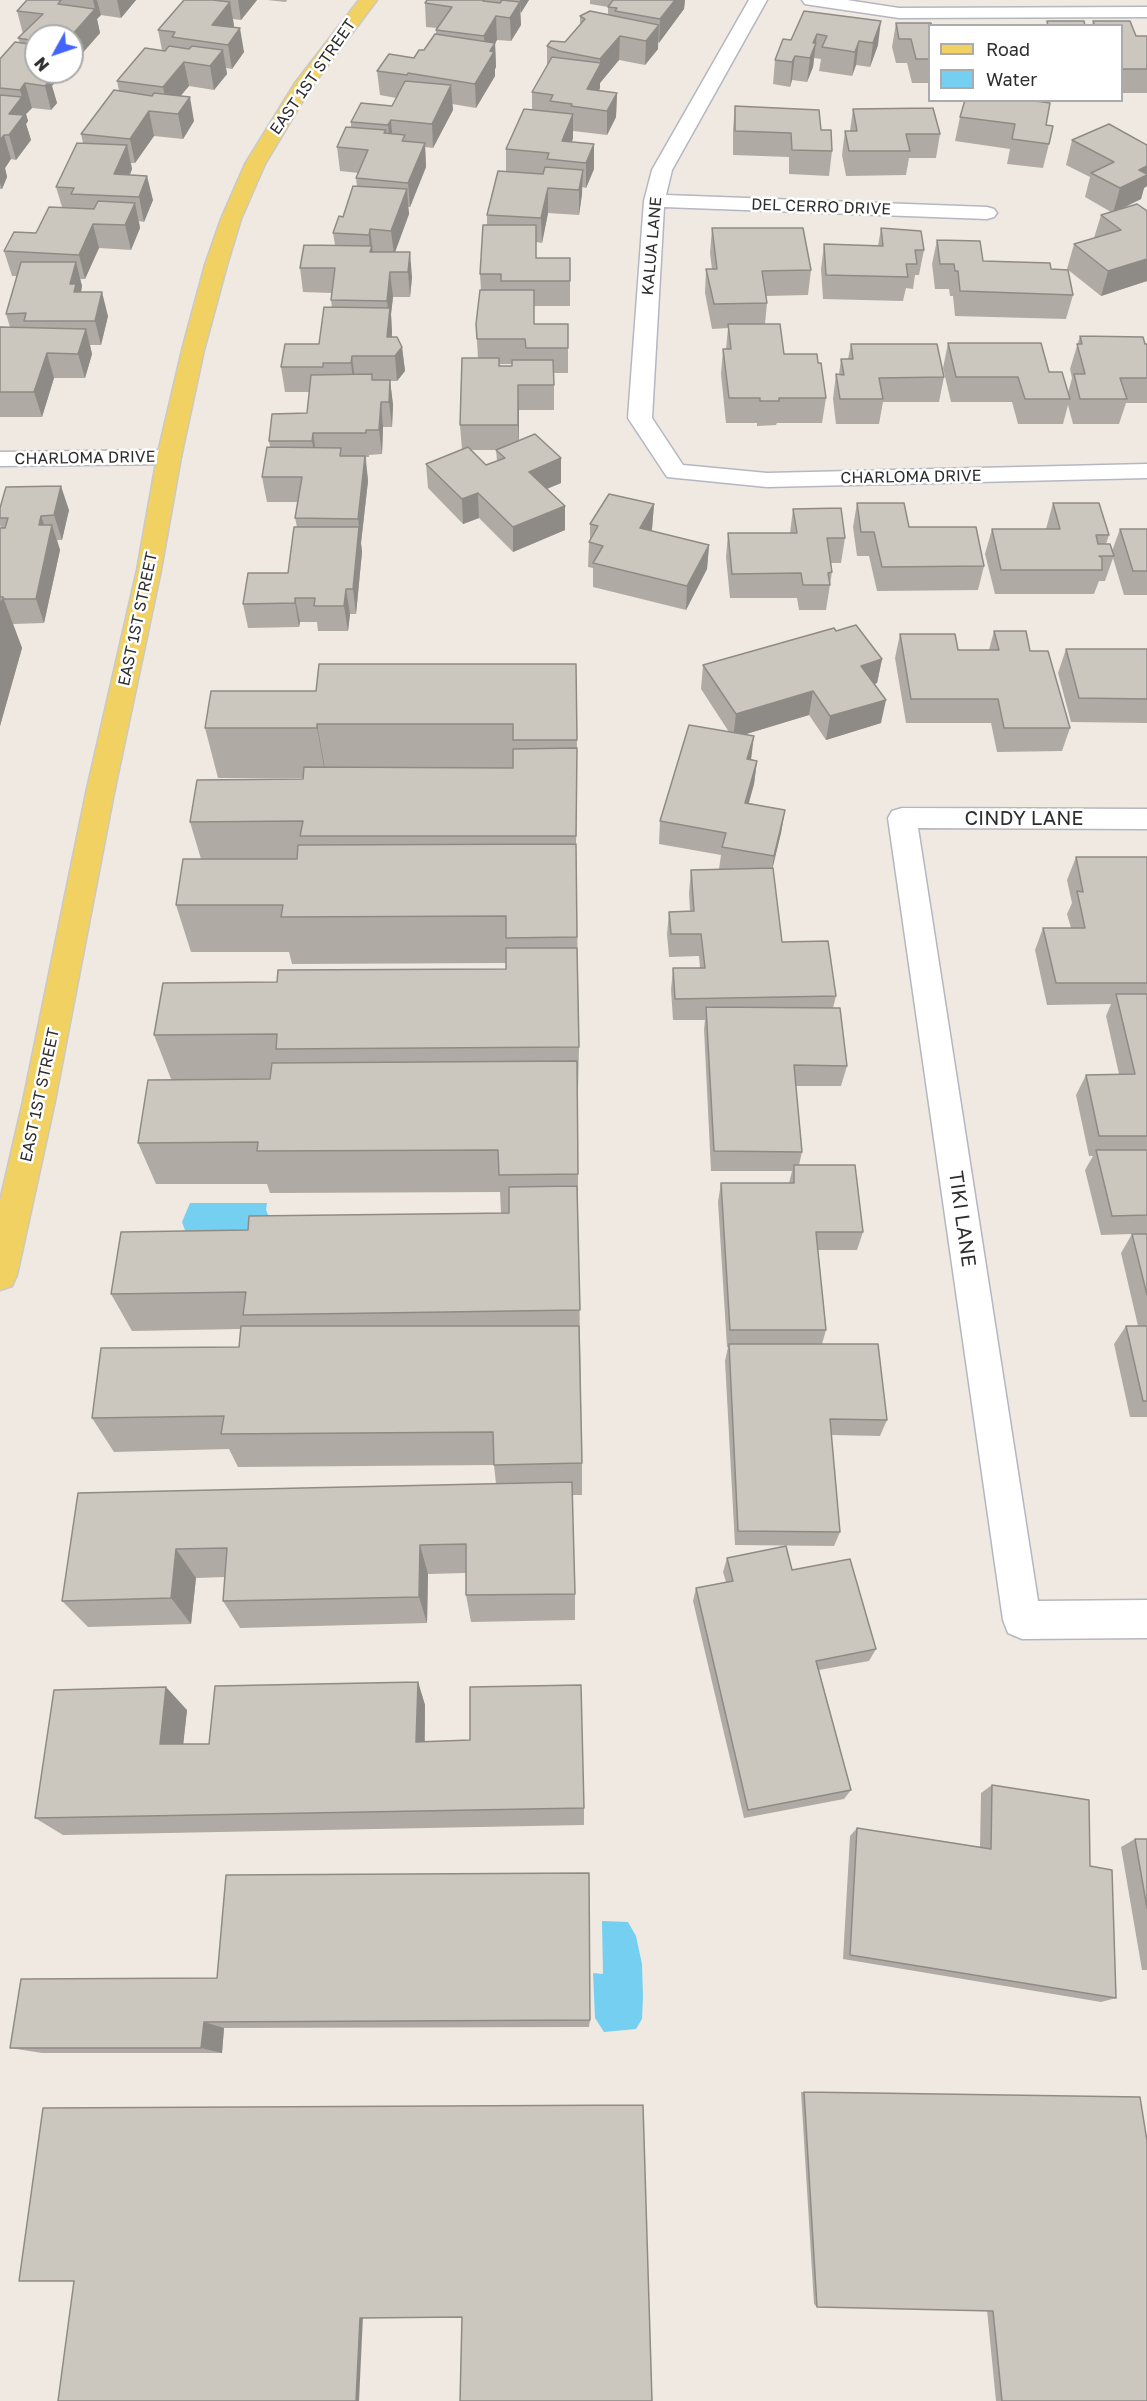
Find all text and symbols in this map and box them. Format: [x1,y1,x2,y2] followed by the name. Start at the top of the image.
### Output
[266,16,360,138] street label: EAST 1ST STREET
[24,24,84,84] north arrow
[928,24,1123,102] legend
[986,38,1030,60] text: Road
[30,53,53,75] text: N
[986,68,1037,90] text: Water
[751,195,891,219] street label: DEL CERRO DRIVE
[638,196,666,296] street label: KALUA LANE
[14,447,156,469] street label: CHARLOMA DRIVE
[840,466,982,488] street label: CHARLOMA DRIVE
[114,550,162,688] street label: EAST 1ST STREET
[964,807,1084,831] street label: CINDY LANE
[16,1026,64,1164] street label: EAST 1ST STREET
[943,1170,981,1268] street label: TIKI LANE

